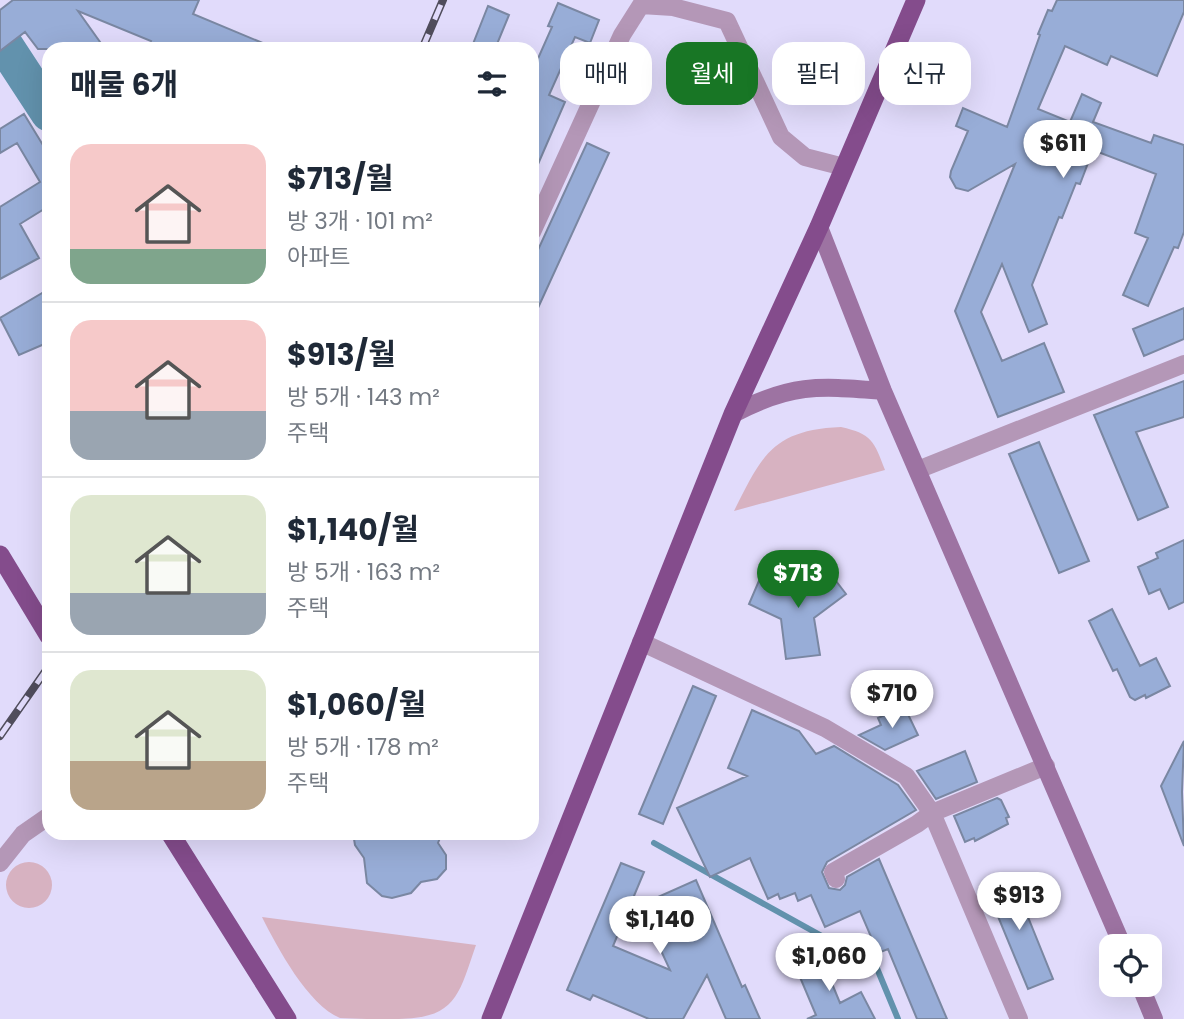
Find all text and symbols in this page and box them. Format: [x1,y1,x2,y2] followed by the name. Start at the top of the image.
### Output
[560,42,652,105] chip: 매매
[666,42,758,105] chip: 월세
[772,42,865,105] chip: 필터
[879,42,971,105] chip: 신규
[70,63,178,106] text: 매물 6개
[473,65,511,103] icon: filters
[1022,120,1104,180] pin: $611
[1039,127,1087,159] text: $611
[287,157,393,200] text: $713/월
[126,172,210,256] icon: home
[287,205,433,237] text: 방 3개 · 101 m²
[287,241,350,273] text: 아파트
[287,333,396,376] text: $913/월
[126,348,210,432] icon: home
[287,381,440,413] text: 방 5개 · 143 m²
[287,417,329,449] text: 주택
[287,508,419,551] text: $1,140/월
[126,523,210,607] icon: home
[757,550,839,610] pin: $713
[287,556,440,588] text: 방 5개 · 163 m²
[773,557,823,589] text: $713
[287,592,329,624] text: 주택
[851,670,933,730] pin: $710
[866,677,918,709] text: $710
[287,683,426,726] text: $1,060/월
[126,698,210,782] icon: home
[287,731,439,763] text: 방 5개 · 178 m²
[287,767,329,799] text: 주택
[978,872,1060,932] pin: $913
[993,879,1045,911] text: $913
[603,897,717,956] pin: $1,140
[625,903,695,935] text: $1,140
[772,934,886,993] pin: $1,060
[1099,934,1162,997] map controls
[1099,934,1162,997] button: locate
[791,940,867,972] text: $1,060

